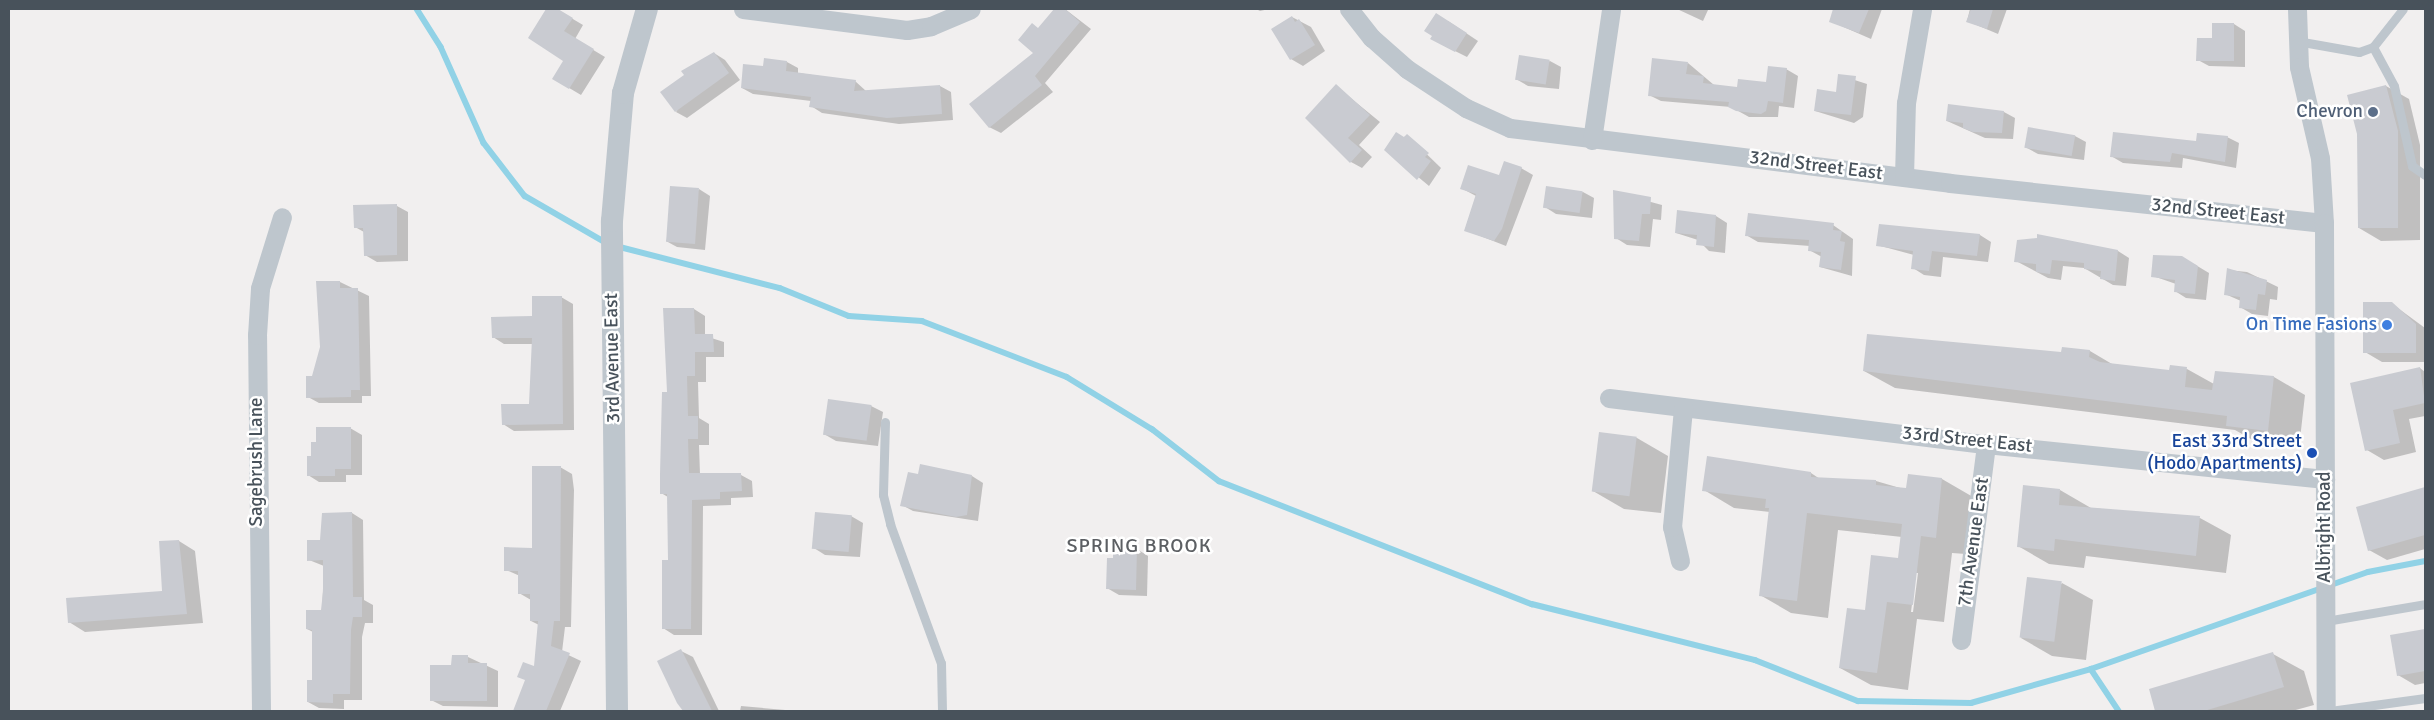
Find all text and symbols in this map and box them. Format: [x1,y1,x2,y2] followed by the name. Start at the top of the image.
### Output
[2296,101,2363,123] place label: Chevron
[2367,106,2379,118] marker: Chevron
[1748,147,1884,185] street label: 32nd Street East
[2150,194,2286,230] street label: 32nd Street East
[600,293,626,423] street label: 3rd Avenue East
[2246,314,2377,336] place label: On Time Fasions
[2381,319,2393,331] marker: On Time Fasions
[246,397,268,527] street label: Sagebrush Lane
[1901,422,2033,458] street label: 33rd Street East
[2147,431,2302,475] place label: East 33rd Street (Hodo Apartments)
[2306,447,2318,459] marker: East 33rd Street (Hodo Apartments)
[2314,471,2336,583] street label: Albright Road
[1954,476,1994,608] street label: 7th Avenue East
[1065,533,1213,557] district label: SPRING BROOK

